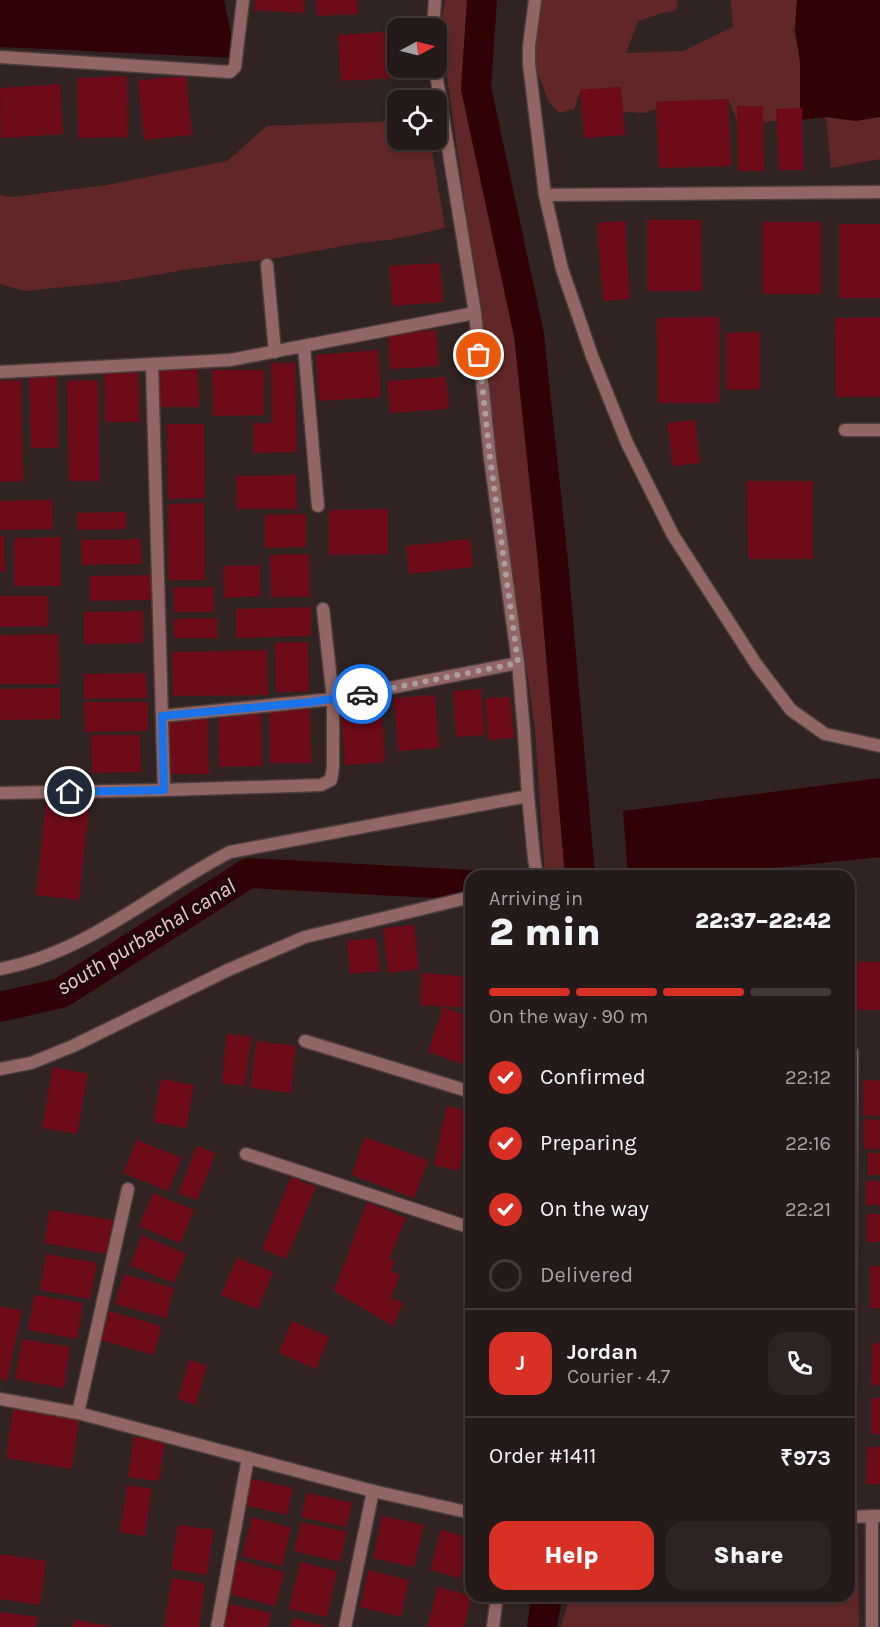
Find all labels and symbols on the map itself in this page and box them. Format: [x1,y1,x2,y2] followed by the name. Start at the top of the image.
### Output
[387,18,447,78] north arrow
[453,329,504,380] pin
[332,664,392,724] courier
[44,766,95,817] pin
[52,873,240,1001] water label: south purbachal canal

